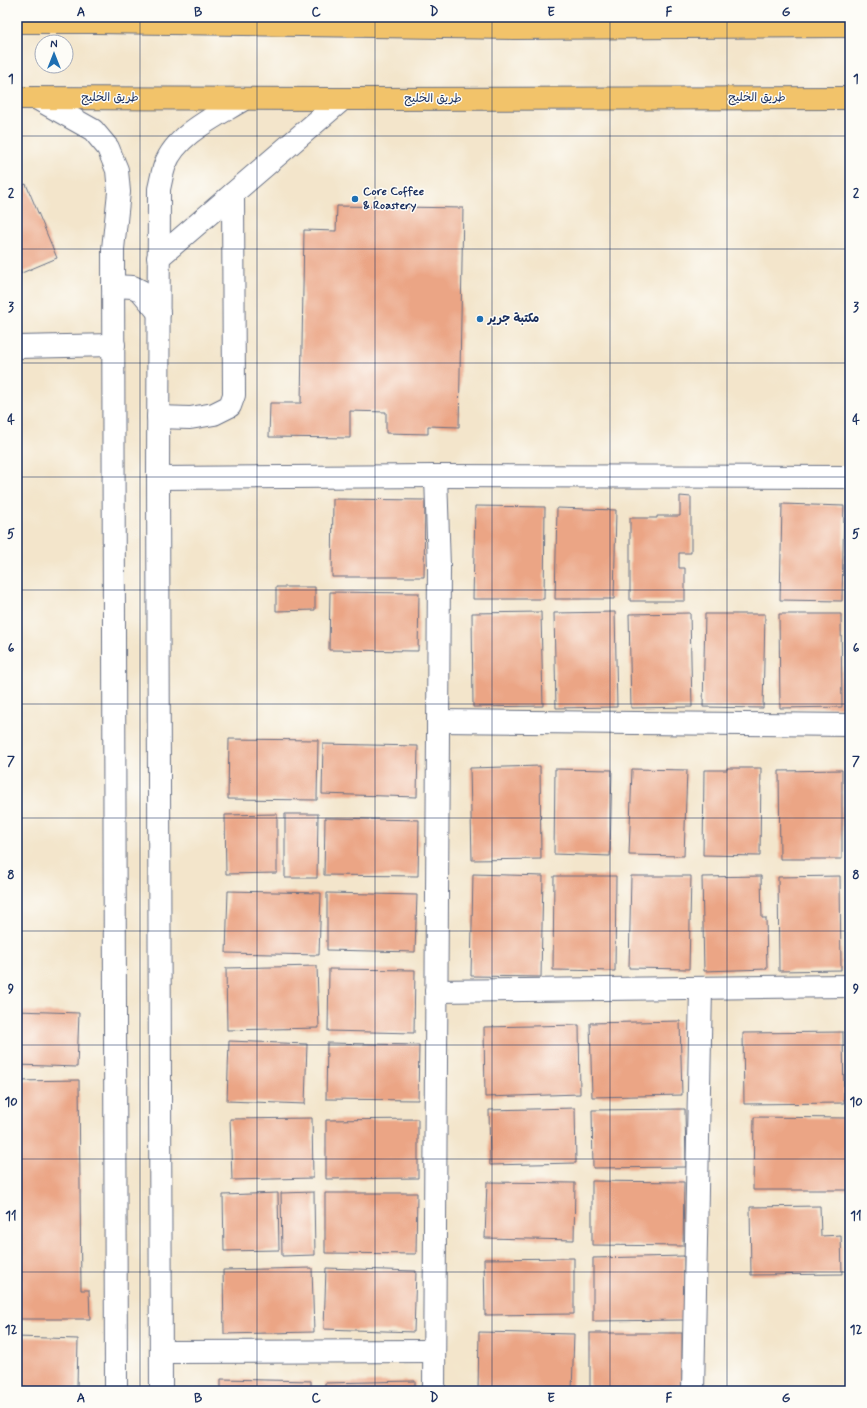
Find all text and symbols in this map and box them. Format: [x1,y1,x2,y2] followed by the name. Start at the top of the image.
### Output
[77,4,85,21] text: A
[194,4,203,21] text: B
[311,4,321,21] text: C
[430,4,439,21] text: D
[547,4,555,21] text: E
[666,4,673,21] text: F
[782,4,791,21] text: G
[34,34,74,74] north arrow
[50,38,58,52] text: N
[8,71,14,88] text: 1
[853,71,859,88] text: 1
[81,90,139,106] street label: طريق الخليج
[728,90,786,106] street label: طريق الخليج
[404,91,462,107] street label: طريق الخليج
[363,184,425,214] place label: Core Coffee & Roastery
[8,185,15,202] text: 2
[853,185,860,202] text: 2
[350,194,360,204] marker: Core Coffee & Roastery
[8,299,14,316] text: 3
[853,299,859,316] text: 3
[487,311,539,327] place label: مكتبة جرير
[475,314,485,324] marker: مكتبة جرير
[7,412,15,429] text: 4
[852,412,860,429] text: 4
[7,526,15,543] text: 5
[852,526,860,543] text: 5
[8,640,15,657] text: 6
[853,640,860,657] text: 6
[7,753,15,770] text: 7
[852,753,860,770] text: 7
[7,867,15,884] text: 8
[852,867,860,884] text: 8
[8,981,15,998] text: 9
[853,981,860,998] text: 9
[4,1094,18,1111] text: 10
[849,1094,863,1111] text: 10
[5,1208,17,1225] text: 11
[850,1208,862,1225] text: 11
[5,1322,17,1339] text: 12
[850,1322,862,1339] text: 12
[77,1390,85,1407] text: A
[194,1390,203,1407] text: B
[311,1390,321,1407] text: C
[430,1390,439,1407] text: D
[547,1390,555,1407] text: E
[666,1390,673,1407] text: F
[782,1390,791,1407] text: G

